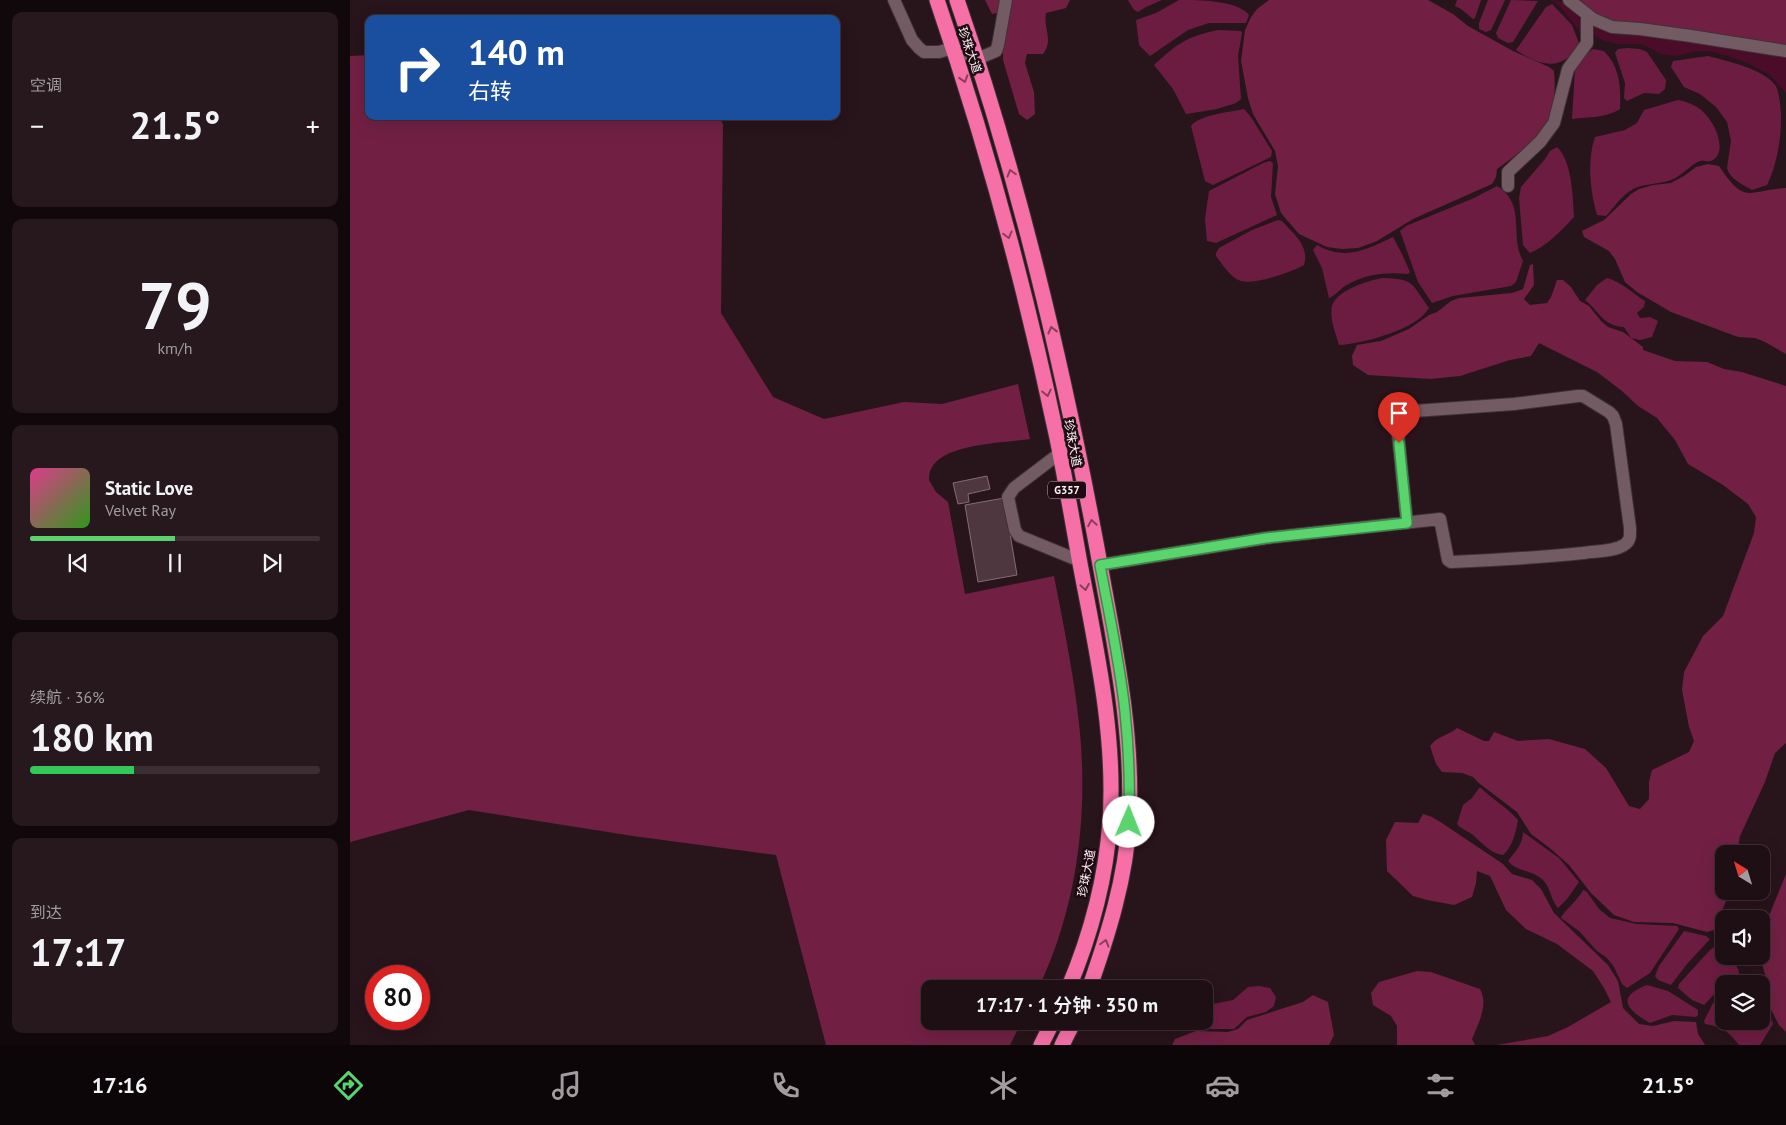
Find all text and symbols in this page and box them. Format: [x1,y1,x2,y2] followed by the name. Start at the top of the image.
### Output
[955,25,985,75] street label: 珍珠大道
[468,29,565,75] text: 140 m
[385,35,450,100] icon: right
[30,75,62,95] text: 空调
[958,75,968,83] one-way arrow
[468,77,512,105] text: 右转
[130,100,220,149] text: 21.5°
[30,107,44,144] text: −
[306,107,320,144] text: +
[1006,168,1017,177] one-way arrow
[1003,231,1013,239] one-way arrow
[138,263,212,347] text: 79
[1048,326,1058,335] one-way arrow
[157,338,193,358] text: km/h
[1041,389,1052,398] one-way arrow
[1378,392,1420,443] pin
[1385,399,1413,427] icon: arrive
[1061,418,1085,468] street label: 珍珠大道
[105,476,193,500] text: Static Love
[1048,482,1086,498] road number: G357
[105,500,176,520] text: Velvet Ray
[1088,519,1098,528] one-way arrow
[64,549,92,577] icon: previous
[161,549,189,577] icon: pause
[258,549,286,577] icon: next
[1079,583,1089,592] one-way arrow
[30,687,105,707] text: 续航 · 36%
[30,712,154,761] text: 180 km
[1102,795,1154,847] position arrow
[1715,845,1770,900] north arrow
[1715,845,1770,1030] map controls
[1074,848,1098,898] street label: 珍珠大道
[30,902,62,922] text: 到达
[1715,910,1770,965] button: sound
[30,927,126,976] text: 17:17
[1099,939,1109,947] one-way arrow
[365,965,430,1030] speed limit sign: 80
[1715,975,1770,1030] button: layers
[976,993,1158,1017] text: 17:17 · 1 分钟 · 350 m
[331,1068,366,1103] icon: directions
[549,1068,584,1103] icon: music
[768,1068,803,1103] icon: phone
[986,1068,1021,1103] icon: climate
[1205,1068,1240,1103] icon: car
[1423,1068,1458,1103] icon: filters
[92,1071,148,1099] text: 17:16
[1642,1071,1694,1099] text: 21.5°

